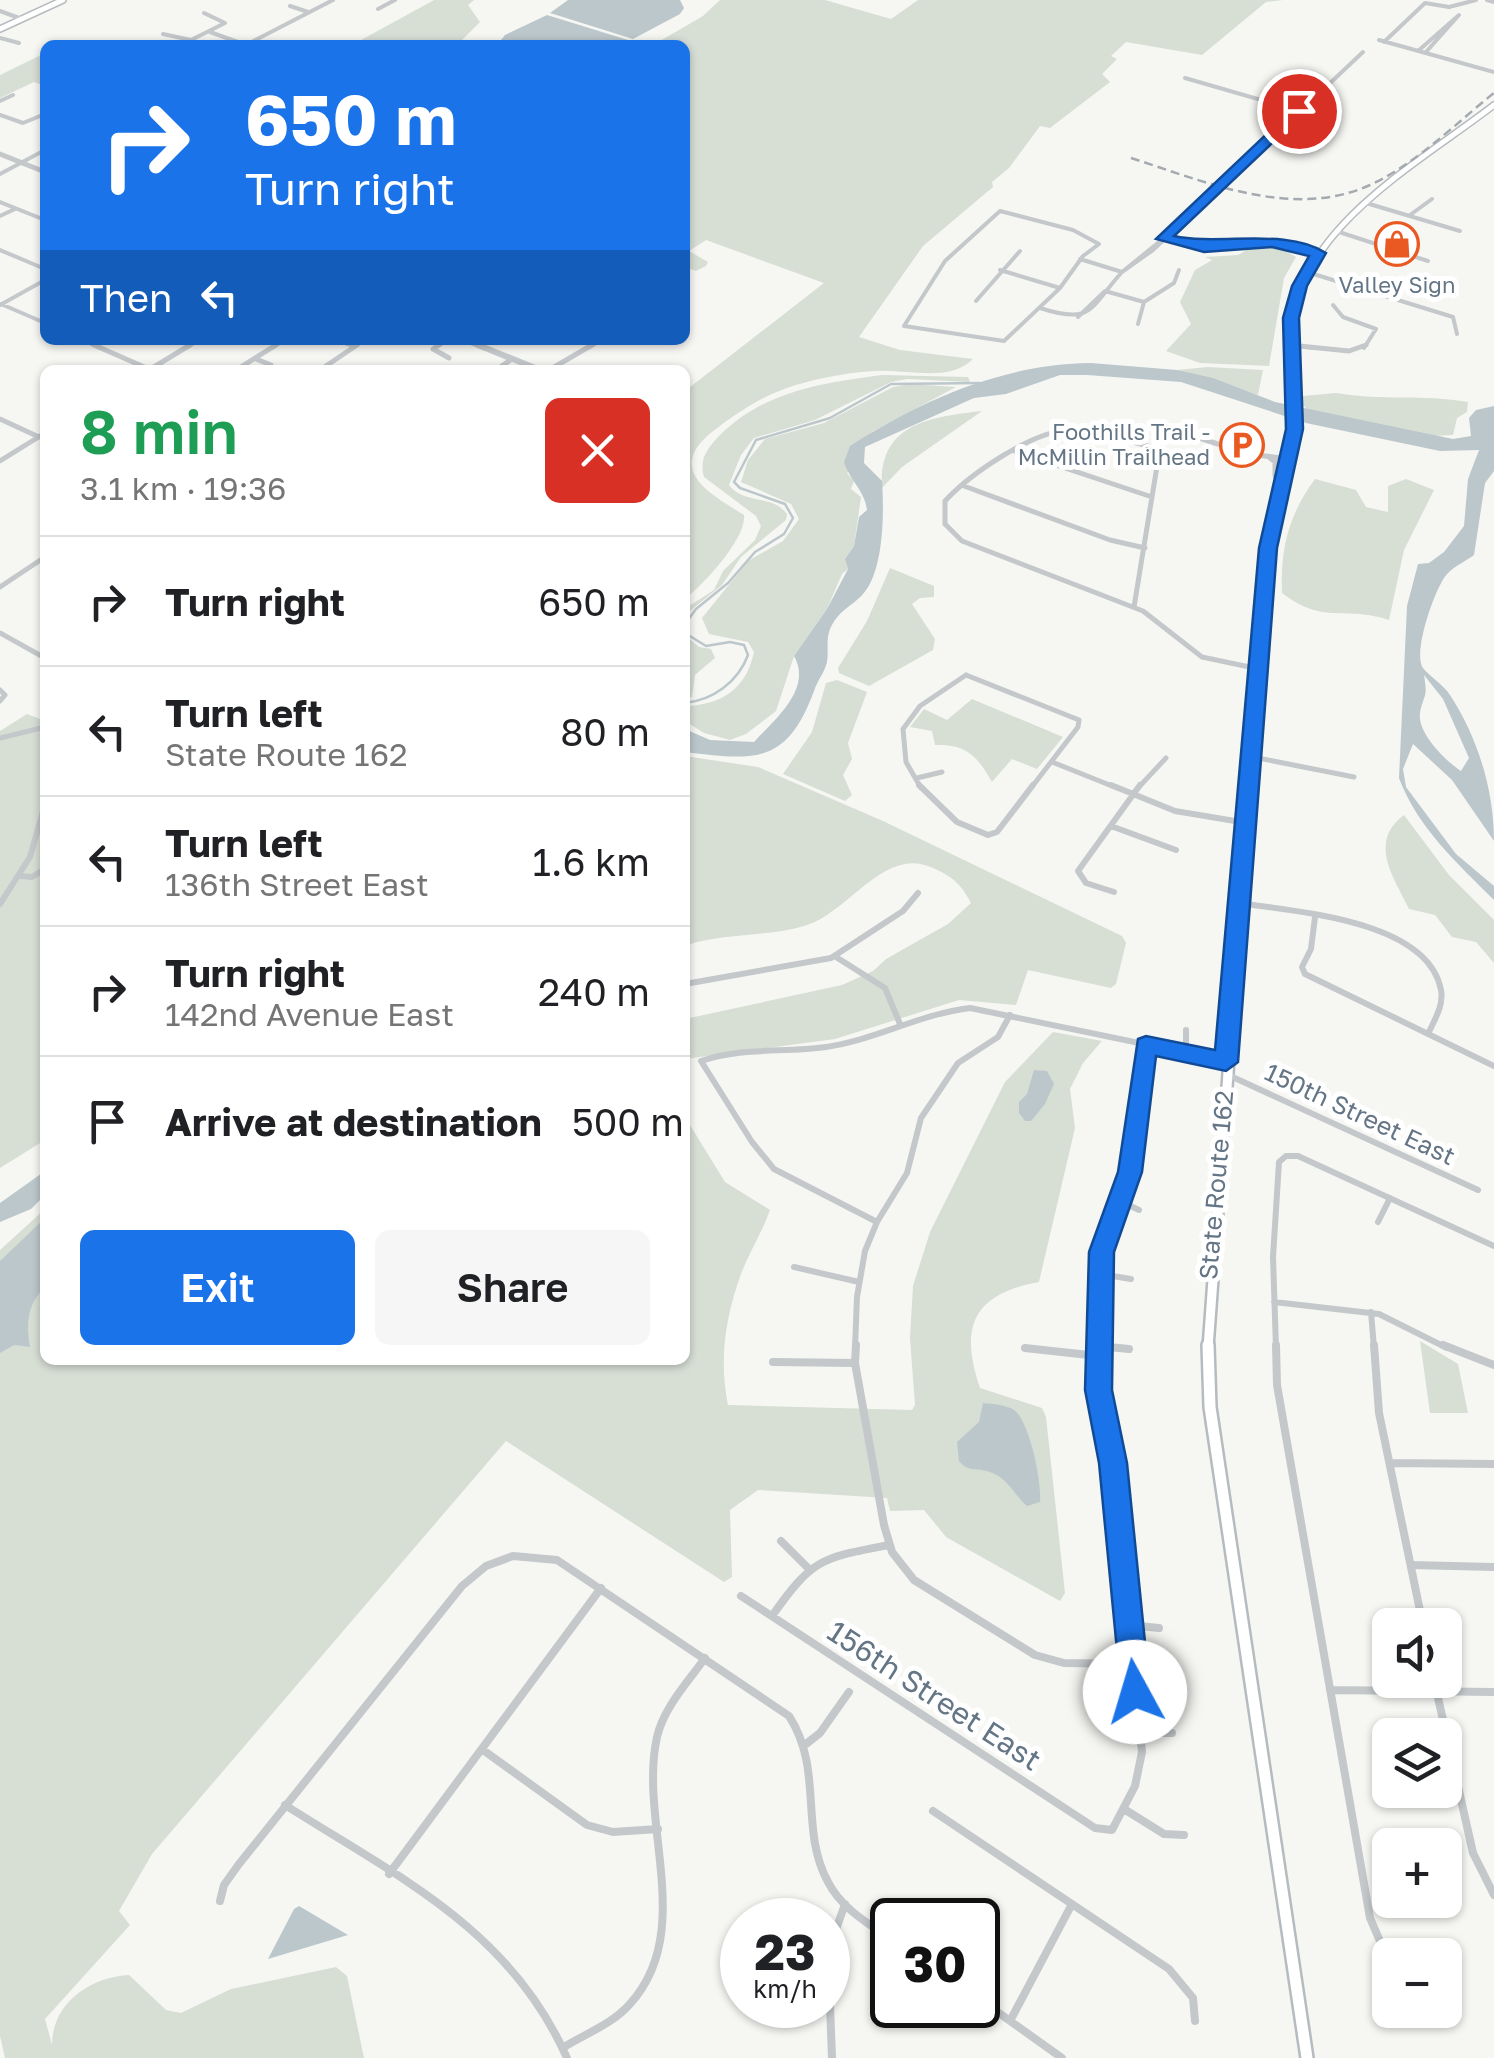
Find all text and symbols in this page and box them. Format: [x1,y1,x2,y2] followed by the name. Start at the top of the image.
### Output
[1257,69,1342,154] pin
[245,76,456,160] text: 650 m
[80,80,210,210] icon: right
[1272,84,1327,139] icon: arrive
[245,161,455,215] text: Turn right
[1374,221,1420,267] shop icon: Valley Sign
[192,270,247,325] icon: left
[1339,271,1455,298] place label: Valley Sign
[80,275,172,320] text: Then
[80,395,238,467] text: 8 min
[545,398,650,503] button: close
[1018,418,1210,470] place label: Foothills Trail - McMillin Trailhead
[1219,422,1265,468] parking icon: Foothills Trail - McMillin Trailhead
[80,469,286,507] text: 3.1 km · 19:36
[80,574,135,629] icon: right
[165,579,345,624] text: Turn right
[538,579,650,624] text: 650 m
[165,690,323,735] text: Turn left
[80,704,135,759] icon: left
[560,709,650,754] text: 80 m
[165,735,408,773] text: State Route 162
[165,820,323,865] text: Turn left
[80,834,135,889] icon: left
[533,839,650,884] text: 1.6 km
[165,865,429,903] text: 136th Street East
[165,950,345,995] text: Turn right
[80,964,135,1019] icon: right
[538,969,650,1014] text: 240 m
[165,995,454,1033] text: 142nd Avenue East
[1260,1056,1460,1171] street label: 150th Street East
[1192,1089,1239,1281] street label: State Route 162
[80,1094,135,1149] icon: arrive
[165,1099,542,1144] text: Arrive at destination
[572,1099,684,1144] text: 500 m
[80,1230,355,1345] button: Exit
[375,1230,650,1345] button: Share
[1372,1608,1462,2028] map controls
[1372,1608,1462,1698] button: sound
[821,1613,1048,1778] street label: 156th Street East
[1083,1640,1187,1744] position arrow
[1372,1718,1462,1808] button: layers
[1372,1828,1462,1918] button: +
[870,1898,1000,2028] speed limit sign: 30
[754,1921,815,1981] text: 23
[1372,1938,1462,2028] button: −
[753,1973,817,2004] text: km/h

